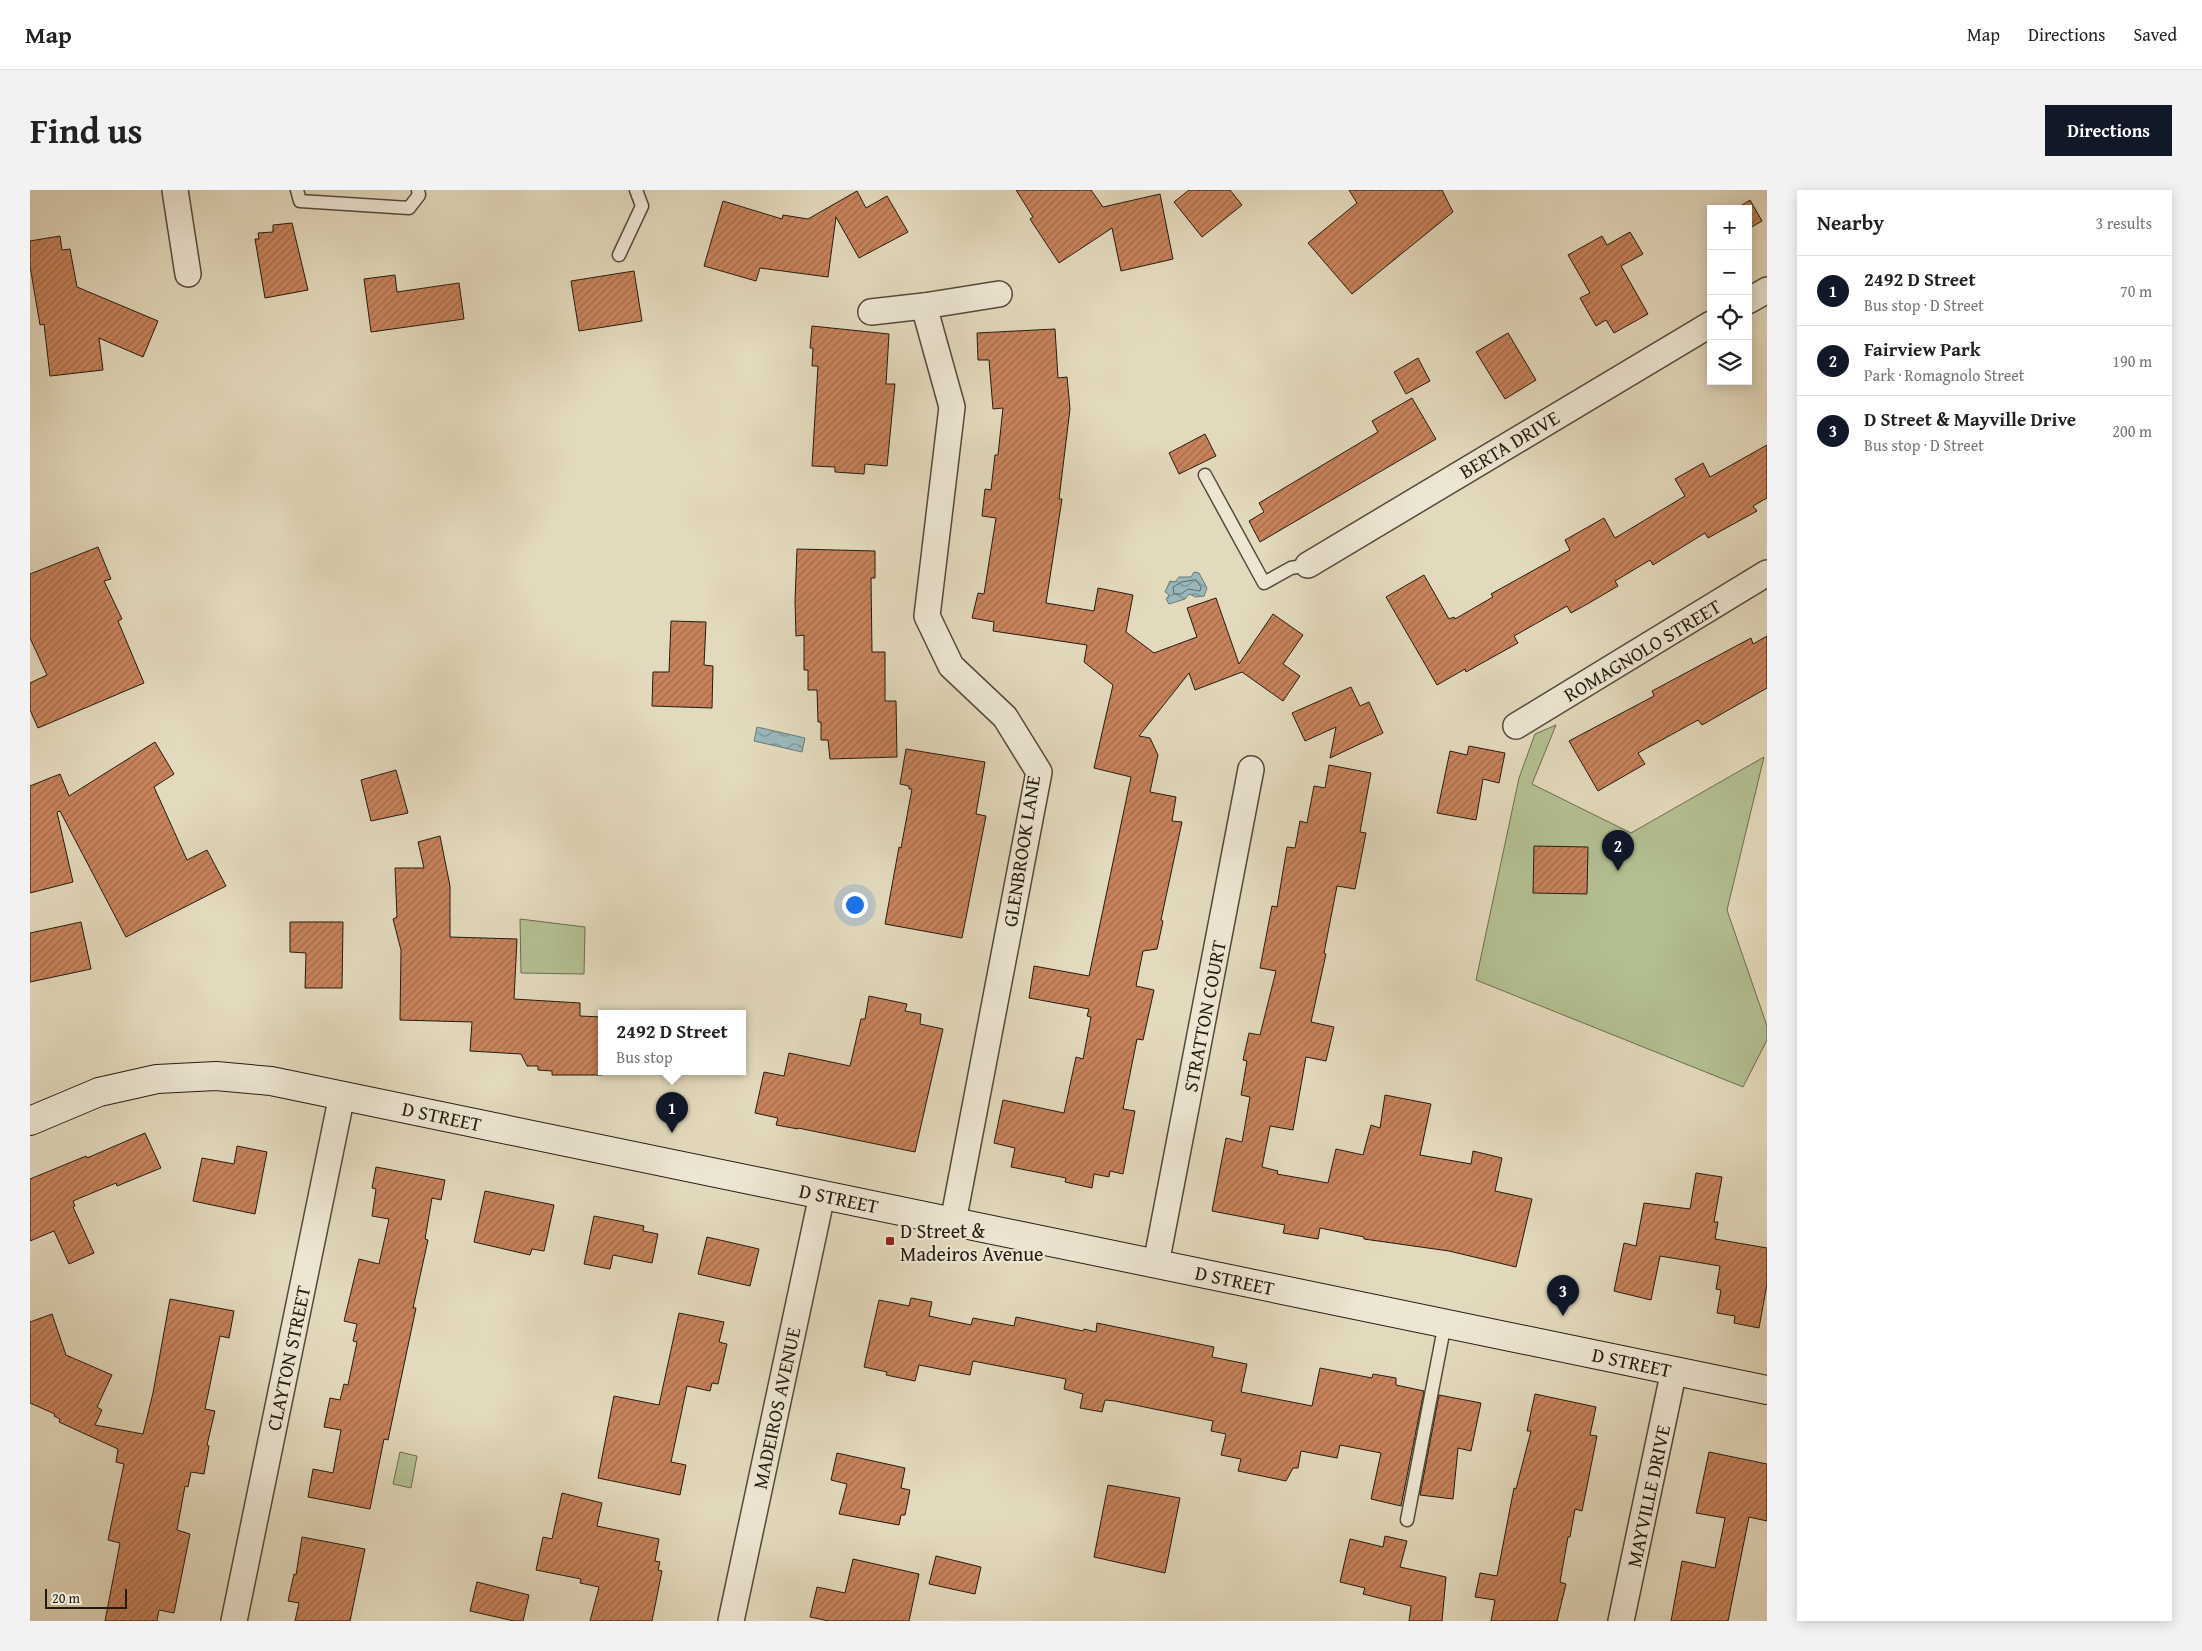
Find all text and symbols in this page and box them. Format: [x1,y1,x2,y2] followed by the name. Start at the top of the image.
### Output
[25,17,72,52] text: Map
[1967,21,2000,48] text: Map
[2028,21,2105,48] text: Directions
[2133,21,2177,48] text: Saved
[30,105,143,156] text: Find us
[2045,105,2172,156] button: Directions
[1707,205,1752,385] map controls
[1707,205,1752,250] button: +
[1817,207,1884,238] text: Nearby
[2095,211,2152,235] text: 3 results
[1707,250,1752,295] button: −
[1864,265,1976,293] text: 2492 D Street
[1829,279,1837,303] text: 1
[2120,279,2152,303] text: 70 m
[1864,293,1984,317] text: Bus stop · D Street
[1707,295,1752,340] button: locate
[1864,335,1981,363] text: Fairview Park
[1707,340,1752,385] button: layers
[1829,349,1837,373] text: 2
[2112,349,2152,373] text: 190 m
[1864,363,2024,387] text: Park · Romagnolo Street
[1453,403,1565,485] street label: BERTA DRIVE
[1864,405,2076,433] text: D Street & Mayville Drive
[1829,419,1837,443] text: 3
[2112,419,2152,443] text: 200 m
[1864,433,1984,457] text: Bus stop · D Street
[1558,591,1726,709] street label: ROMAGNOLO STREET
[995,773,1047,929] street label: GLENBROOK LANE
[1602,830,1634,871] pin: 2
[842,892,868,918] your location
[1175,938,1233,1094] street label: STRATTON COURT
[598,1010,746,1075] popup
[616,1017,728,1045] text: 2492 D Street
[616,1045,673,1069] text: Bus stop
[656,1092,688,1133] pin: 1
[400,1093,484,1139] street label: D STREET
[797,1175,881,1221] street label: D STREET
[900,1216,1043,1268] place label: D Street & Madeiros Avenue
[884,1235,896,1247] marker: D Street & Madeiros Avenue
[1193,1257,1277,1303] street label: D STREET
[1547,1275,1579,1316] pin: 3
[258,1283,318,1433] street label: CLAYTON STREET
[745,1324,807,1492] street label: MADEIROS AVENUE
[1590,1339,1674,1385] street label: D STREET
[1619,1422,1677,1570] street label: MAYVILLE DRIVE
[45,1586,128,1609] scale bar
[52,1588,80,1608] text: 20 m

